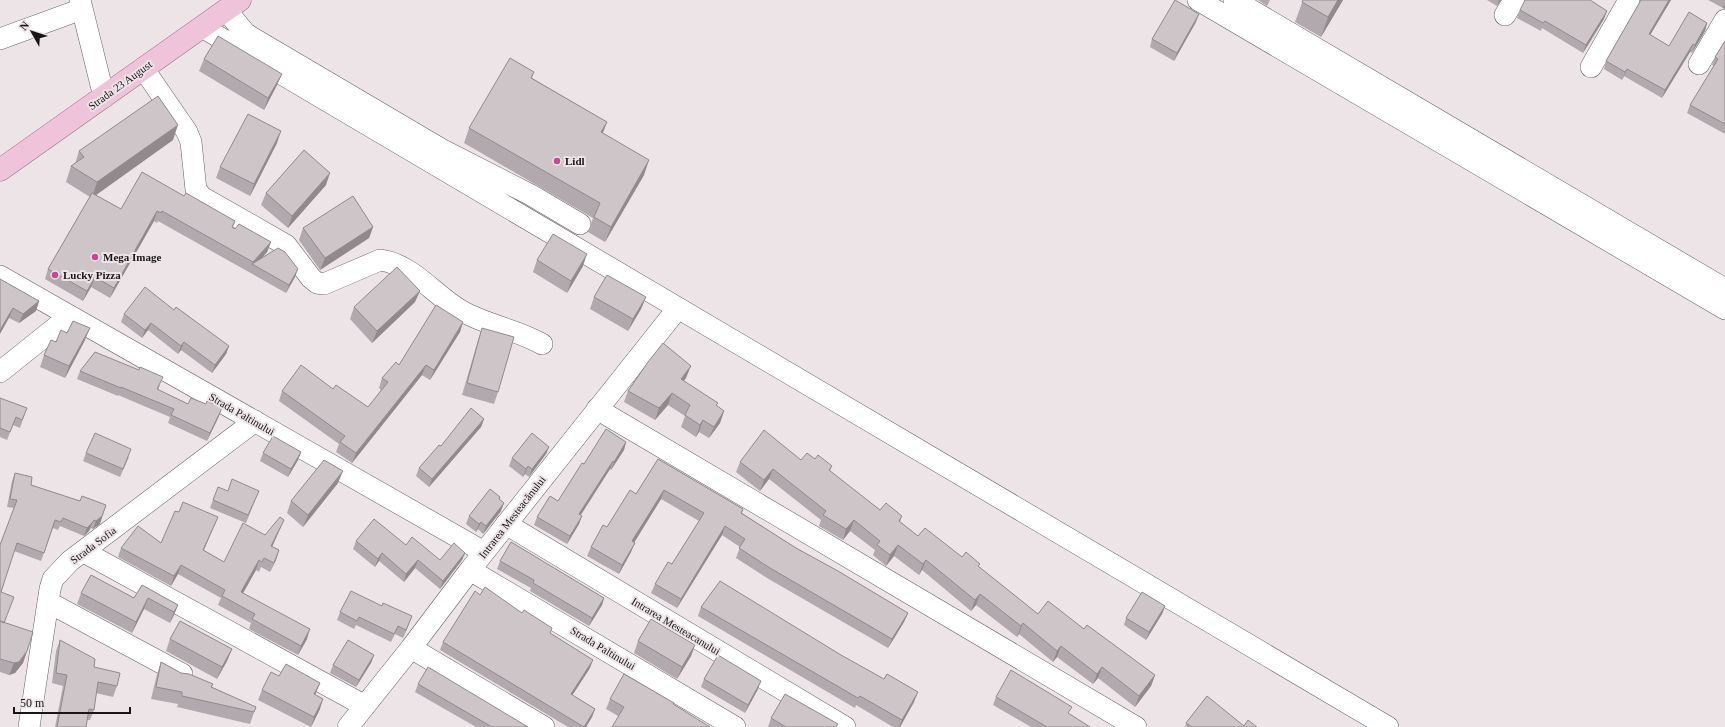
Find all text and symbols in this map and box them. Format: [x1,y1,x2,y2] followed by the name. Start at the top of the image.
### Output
[12,12,52,52] north arrow
[17,19,31,33] text: N
[86,58,154,112] street label: Strada 23 August
[565,155,585,167] place label: Lidl
[552,156,562,166] marker: Lidl
[103,251,161,263] place label: Mega Image
[90,252,100,262] marker: Mega Image
[63,269,121,281] place label: Lucky Pizza
[50,270,60,280] marker: Lucky Pizza
[207,390,277,438] street label: Strada Paltinului
[476,473,548,561] street label: Intrarea Mesteacănului
[68,524,118,566] street label: Strada Sofia
[630,595,722,657] street label: Intrarea Mesteacanului
[568,624,638,672] street label: Strada Paltinului
[14,689,130,715] scale bar
[20,696,45,710] text: 50 m

